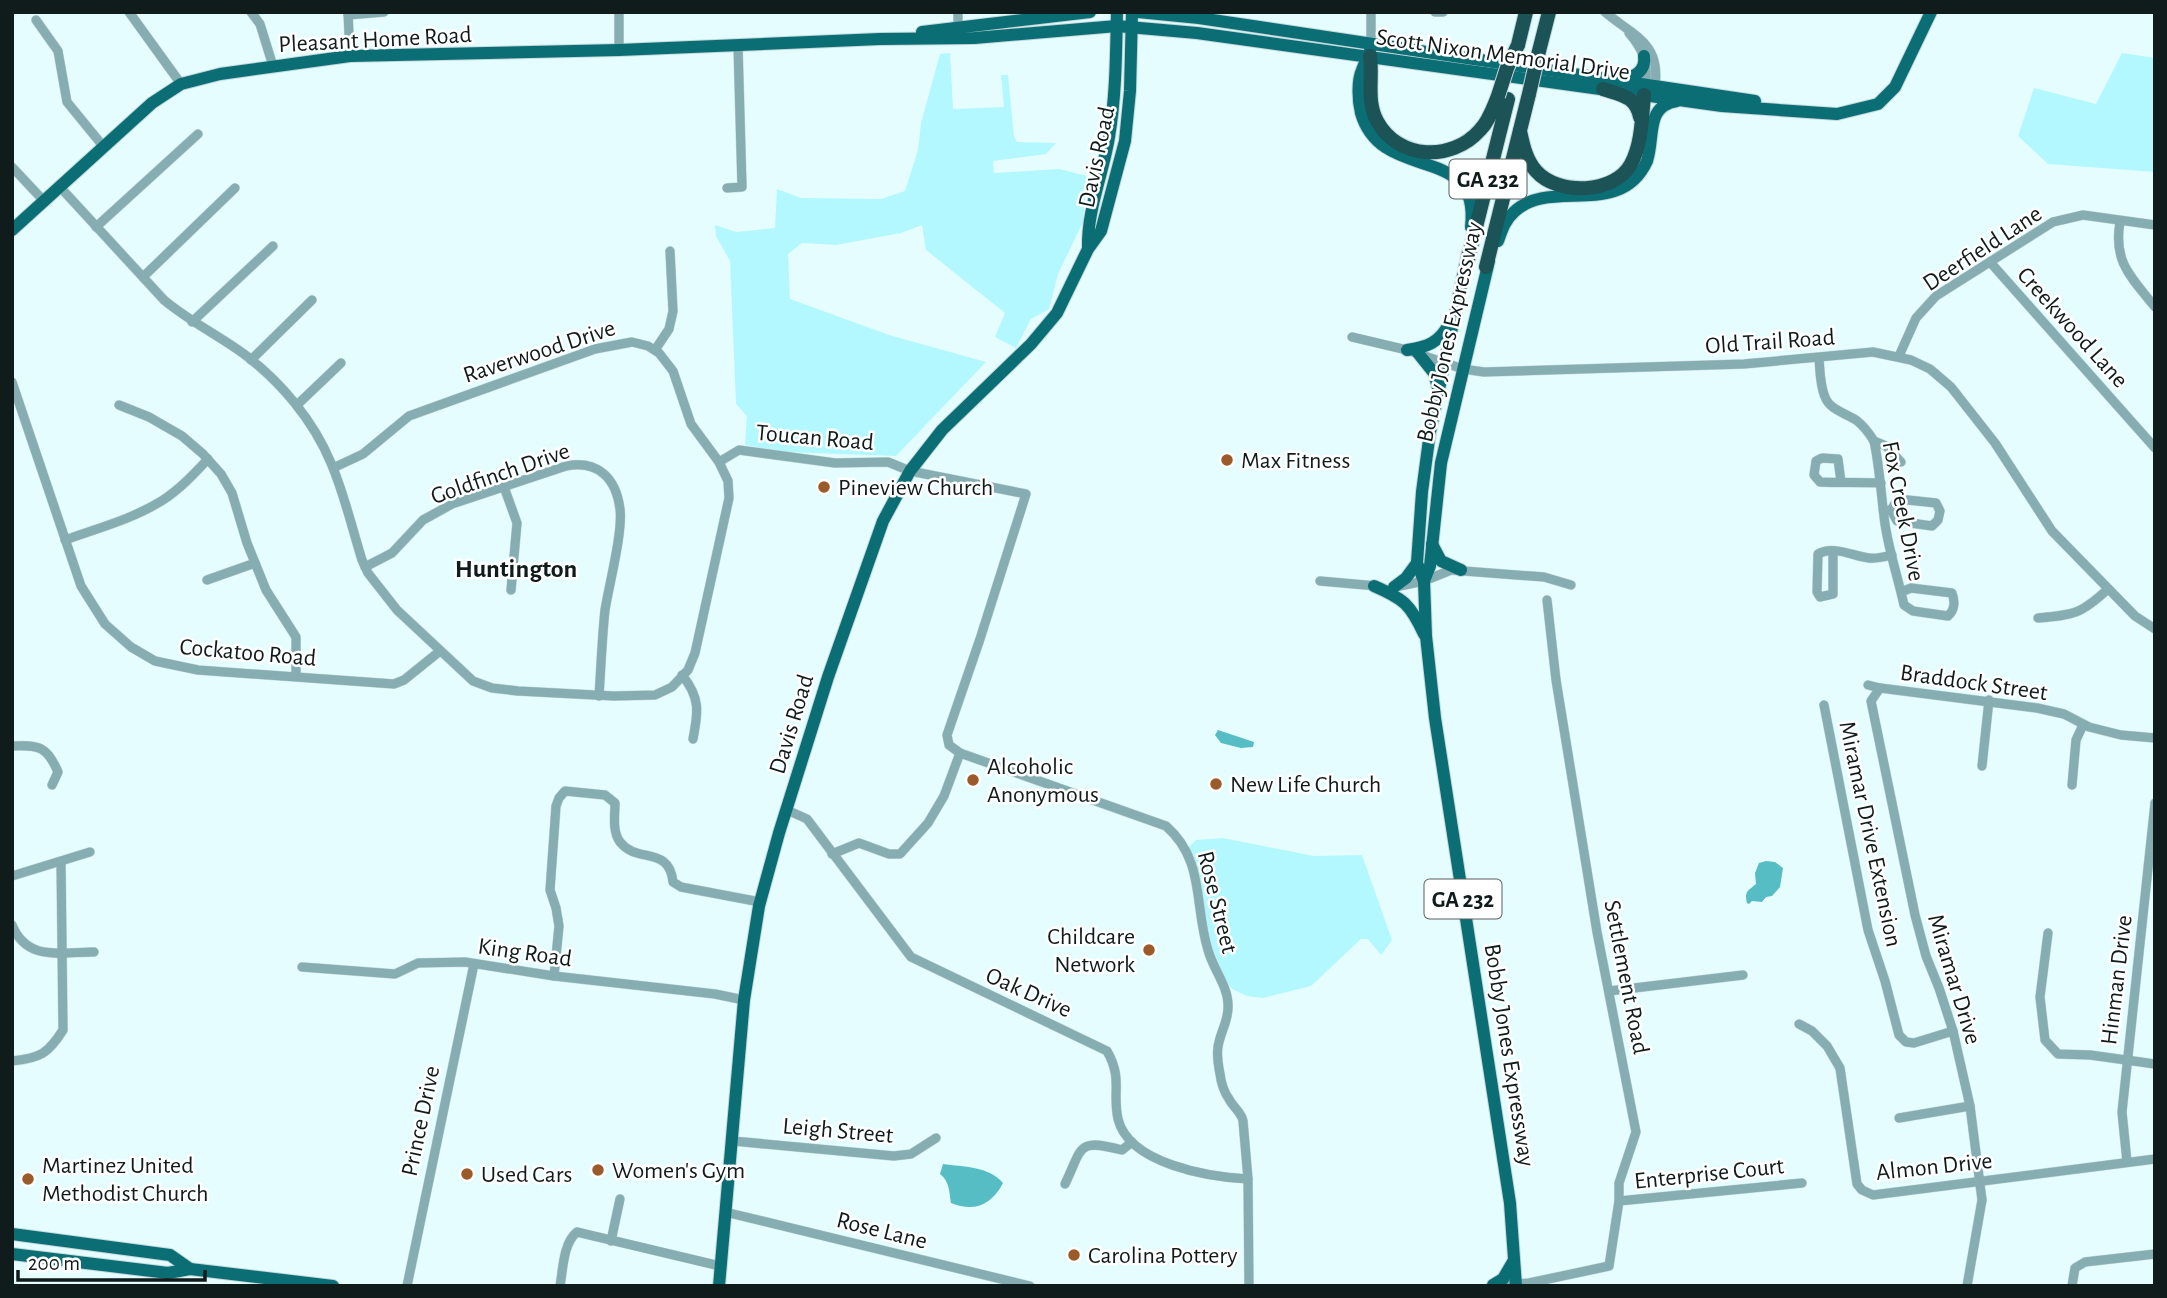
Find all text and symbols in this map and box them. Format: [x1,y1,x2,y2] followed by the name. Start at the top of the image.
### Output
[278,23,472,57] street label: Pleasant Home Road
[1374,25,1631,85] street label: Scott Nixon Memorial Drive
[1075,104,1119,210] street label: Davis Road
[1450,160,1526,198] road number: GA 232
[1919,202,2046,296] street label: Deerfield Lane
[1413,220,1487,445] street label: Bobby Jones Expressway
[2012,263,2132,393] street label: Creekwood Lane
[460,316,618,388] street label: Raverwood Drive
[1704,325,1836,358] street label: Old Trail Road
[755,421,875,455] street label: Toucan Road
[428,439,573,509] street label: Goldfinch Drive
[1878,439,1928,583] street label: Fox Creek Drive
[1241,449,1350,473] place label: Max Fitness
[1219,452,1235,468] marker: Max Fitness
[838,476,993,500] place label: Pineview Church
[816,479,832,495] marker: Pineview Church
[455,556,577,582] district label: Huntington
[179,635,317,671] street label: Cockatoo Road
[1899,661,2049,705] street label: Braddock Street
[765,672,818,777] street label: Davis Road
[1834,719,1906,949] street label: Miramar Drive Extension
[987,755,1099,807] place label: Alcoholic Anonymous
[965,772,981,788] marker: Alcoholic Anonymous
[1230,773,1381,797] place label: New Life Church
[1208,776,1224,792] marker: New Life Church
[1193,849,1241,956] street label: Rose Street
[1424,879,1502,918] road number: GA 232
[1599,898,1653,1056] street label: Settlement Road
[1923,911,1985,1047] street label: Miramar Drive
[2097,914,2137,1046] street label: Hinman Drive
[1047,925,1135,977] place label: Childcare Network
[476,935,573,971] street label: King Road
[1141,942,1157,958] marker: Childcare Network
[1480,942,1538,1168] street label: Bobby Jones Expressway
[982,963,1075,1022] street label: Oak Drive
[398,1064,444,1179] street label: Prince Drive
[782,1114,895,1148] street label: Leigh Street
[1875,1149,1993,1185] street label: Almon Drive
[42,1154,209,1206] place label: Martinez United Methodist Church
[1633,1154,1786,1194] street label: Enterprise Court
[612,1159,745,1183] place label: Women's Gym
[590,1162,606,1178] marker: Women's Gym
[481,1163,572,1187] place label: Used Cars
[459,1166,475,1182] marker: Used Cars
[20,1171,36,1187] marker: Martinez United Methodist Church
[834,1208,930,1254] street label: Rose Lane
[18,1238,205,1282] scale bar
[1088,1244,1238,1268] place label: Carolina Pottery
[1066,1247,1082,1263] marker: Carolina Pottery
[28,1253,80,1274] text: 200 m

